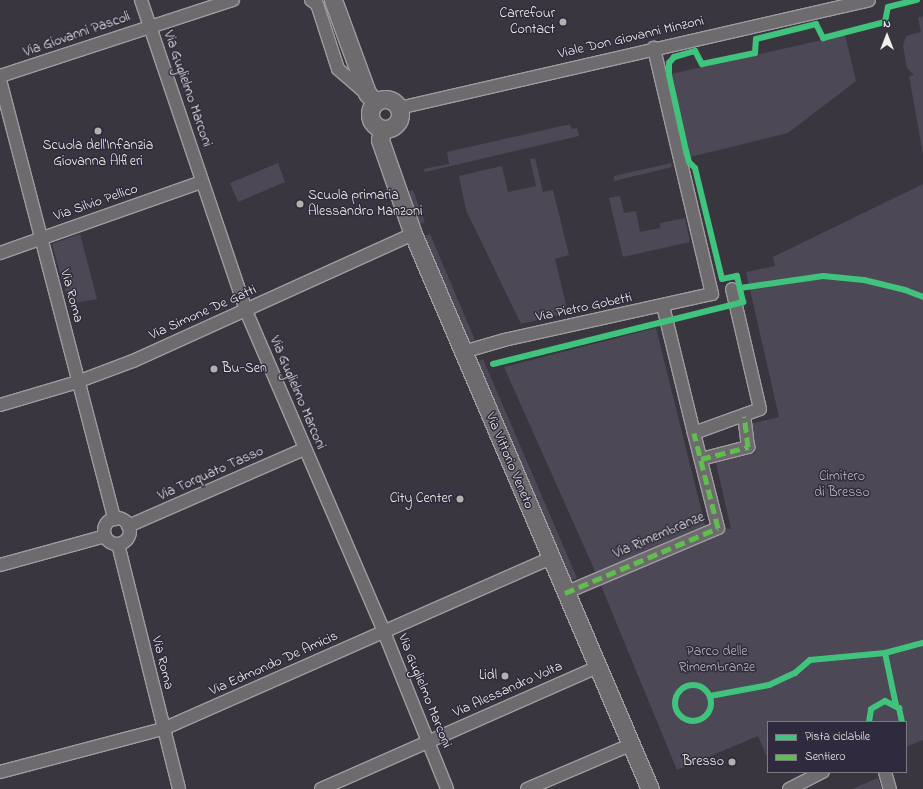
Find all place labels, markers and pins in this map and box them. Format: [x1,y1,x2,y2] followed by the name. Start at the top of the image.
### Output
[500,6,555,38] place label: Carrefour Contact
[558,17,568,27] marker: Carrefour Contact
[93,126,103,136] marker: Scuola dell'Infanzia Giovanna Alfieri
[43,138,153,170] place label: Scuola dell'Infanzia Giovanna Alfieri
[308,188,422,220] place label: Scuola primaria Alessandro Manzoni
[295,199,305,209] marker: Scuola primaria Alessandro Manzoni
[222,361,267,377] place label: Bu-Sen
[209,364,219,374] marker: Bu-Sen
[390,491,452,507] place label: City Center
[455,494,465,504] marker: City Center
[479,668,497,684] place label: Lidl
[500,671,510,681] marker: Lidl
[682,754,724,770] place label: Bresso
[727,757,737,767] marker: Bresso

